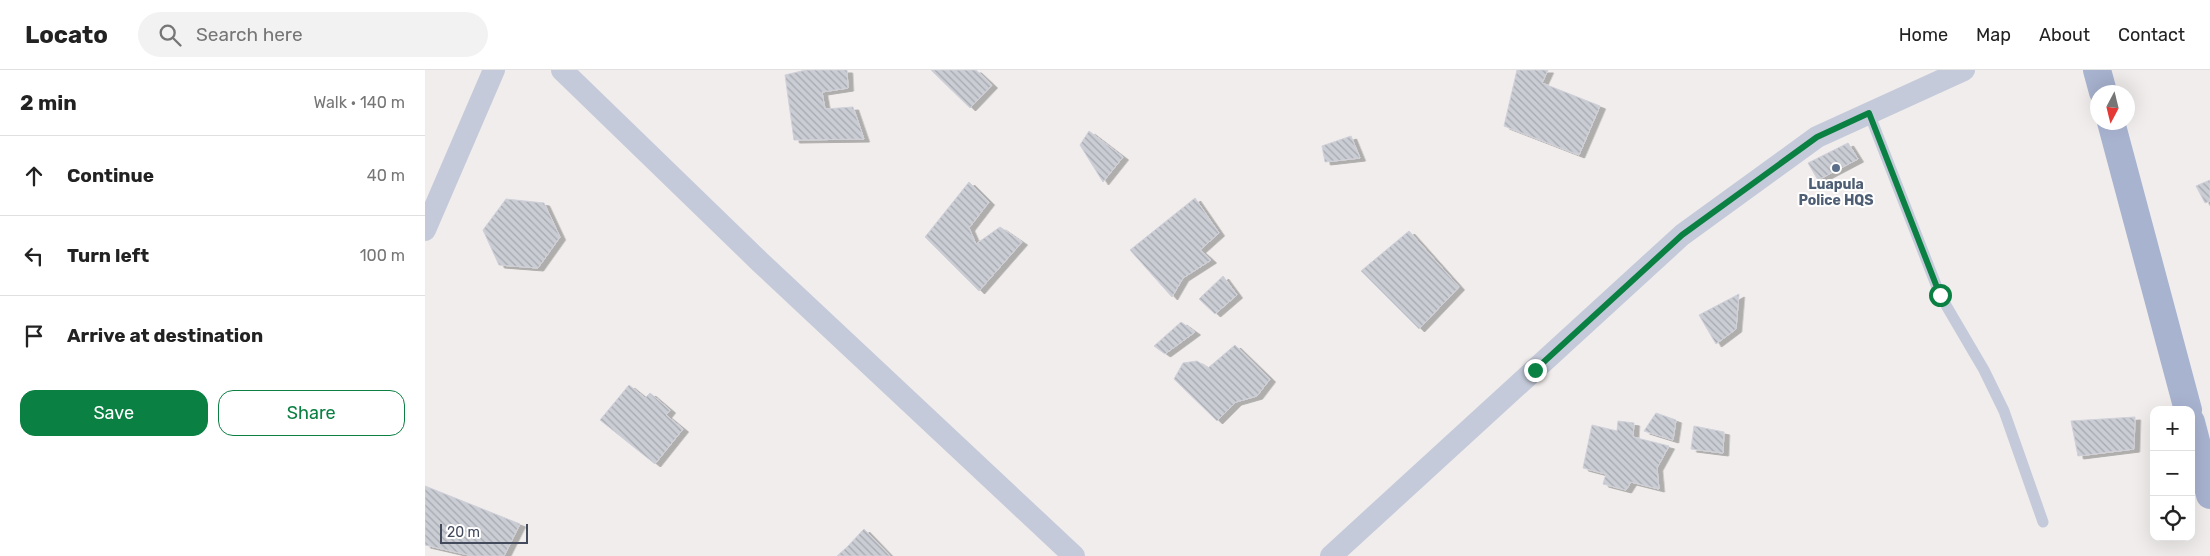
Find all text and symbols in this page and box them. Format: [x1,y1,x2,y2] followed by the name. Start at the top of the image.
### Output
[138,12,488,57] search box
[25,21,108,49] text: Locato
[156,21,184,49] icon: search
[196,23,303,46] text: Search here
[1899,24,1948,46] text: Home
[1976,24,2011,46] text: Map
[2039,24,2090,46] text: About
[2118,24,2185,46] text: Contact
[2090,85,2135,130] north arrow
[20,90,77,115] text: 2 min
[314,93,405,112] text: Walk · 140 m
[20,162,48,190] icon: ahead
[1830,162,1842,174] marker: Luapula Police HQS
[67,164,154,187] text: Continue
[367,166,405,185] text: 40 m
[1798,176,1874,209] place label: Luapula Police HQS
[20,242,48,270] icon: left
[67,244,149,267] text: Turn left
[360,246,405,265] text: 100 m
[1929,284,1952,307] route start
[20,322,48,350] icon: arrive
[67,324,263,347] text: Arrive at destination
[1524,359,1547,382] route end
[20,390,208,436] button: Save
[218,390,405,436] button: Share
[2150,406,2195,541] map controls
[2150,406,2195,451] button: +
[2150,451,2195,496] button: −
[2150,496,2195,541] button: locate
[440,521,527,544] scale bar
[447,524,480,541] text: 20 m

